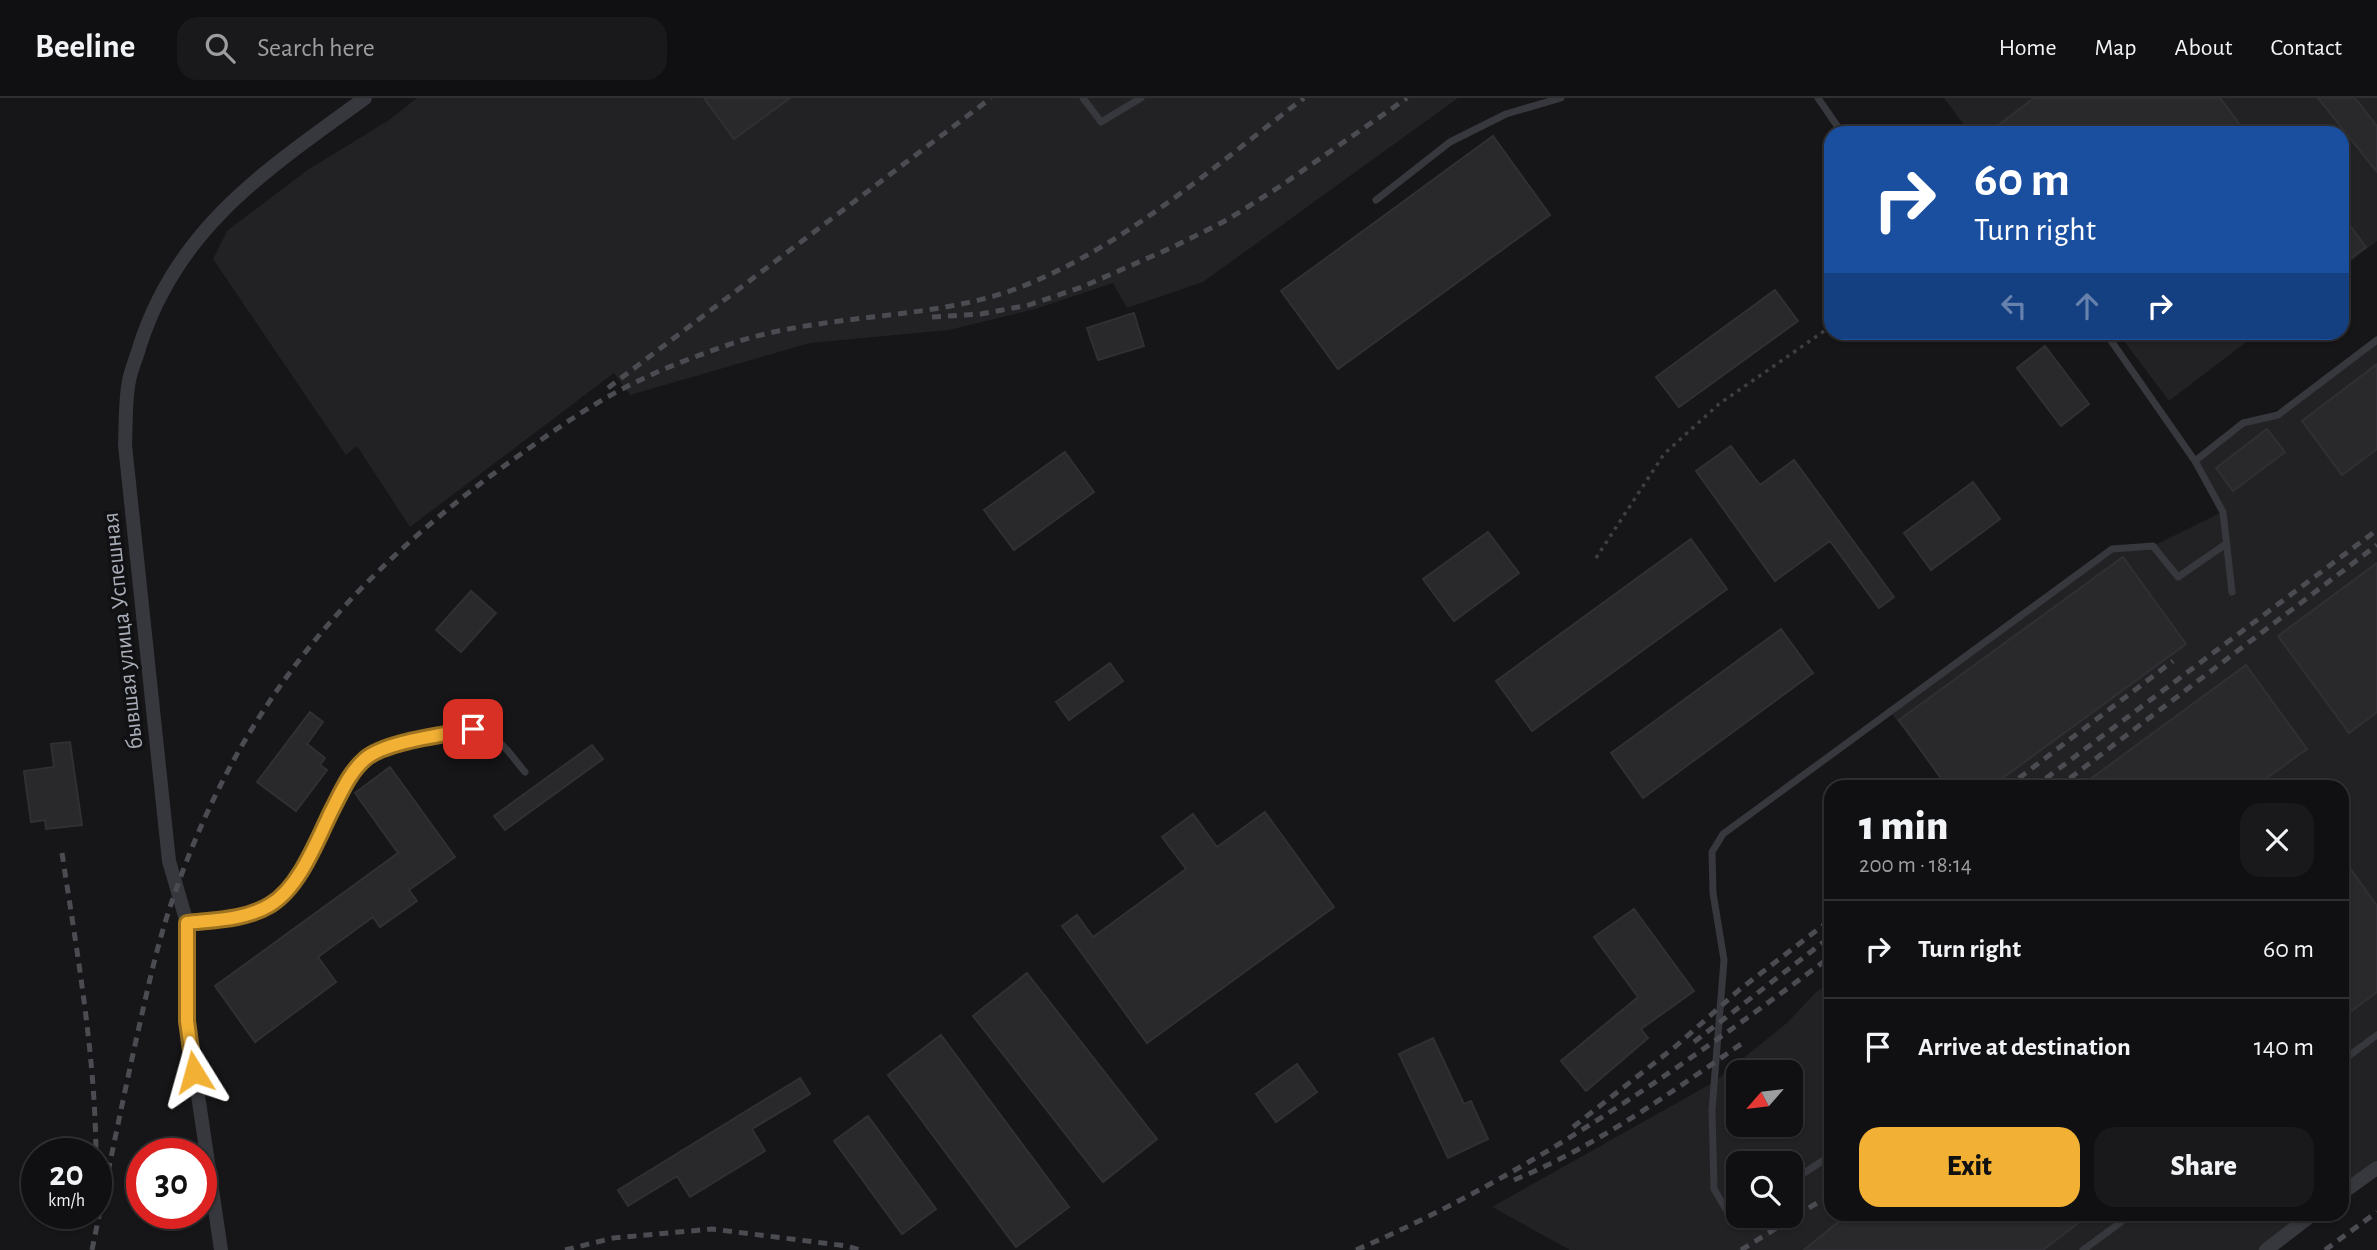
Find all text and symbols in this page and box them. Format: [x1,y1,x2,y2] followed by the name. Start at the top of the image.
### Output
[177,17,667,80] search box
[201,29,239,67] icon: search
[35,31,135,64] text: Beeline
[257,35,375,61] text: Search here
[1999,36,2057,60] text: Home
[2095,36,2137,60] text: Map
[2175,36,2232,60] text: About
[2270,36,2342,60] text: Contact
[1859,154,1950,245] icon: right
[1974,156,2070,205] text: 60 m
[1974,214,2096,246] text: Turn right
[1995,287,2033,325] icon: left
[2068,287,2106,325] icon: ahead
[2141,287,2179,325] icon: right
[99,511,147,751] street label: бывшая улица Успешная
[443,699,503,759] pin
[454,710,492,748] icon: arrive
[2240,803,2314,877] button: close
[1859,805,1948,847] text: 1 min
[1859,854,1972,877] text: 200 m · 18:14
[1859,930,1897,968] icon: right
[1918,936,2021,962] text: Turn right
[2263,936,2314,962] text: 60 m
[1859,1028,1897,1066] icon: arrive
[1918,1034,2131,1060] text: Arrive at destination
[2254,1034,2314,1060] text: 140 m
[157,1035,231,1109] position arrow
[1726,1060,1802,1138] north arrow
[1726,1060,1803,1228] map controls
[1859,1127,2080,1207] button: Exit
[2094,1127,2314,1207] button: Share
[126,1138,217,1229] speed limit sign: 30
[1726,1151,1803,1228] button: search
[49,1157,84,1192] text: 20
[48,1192,85,1210] text: km/h

